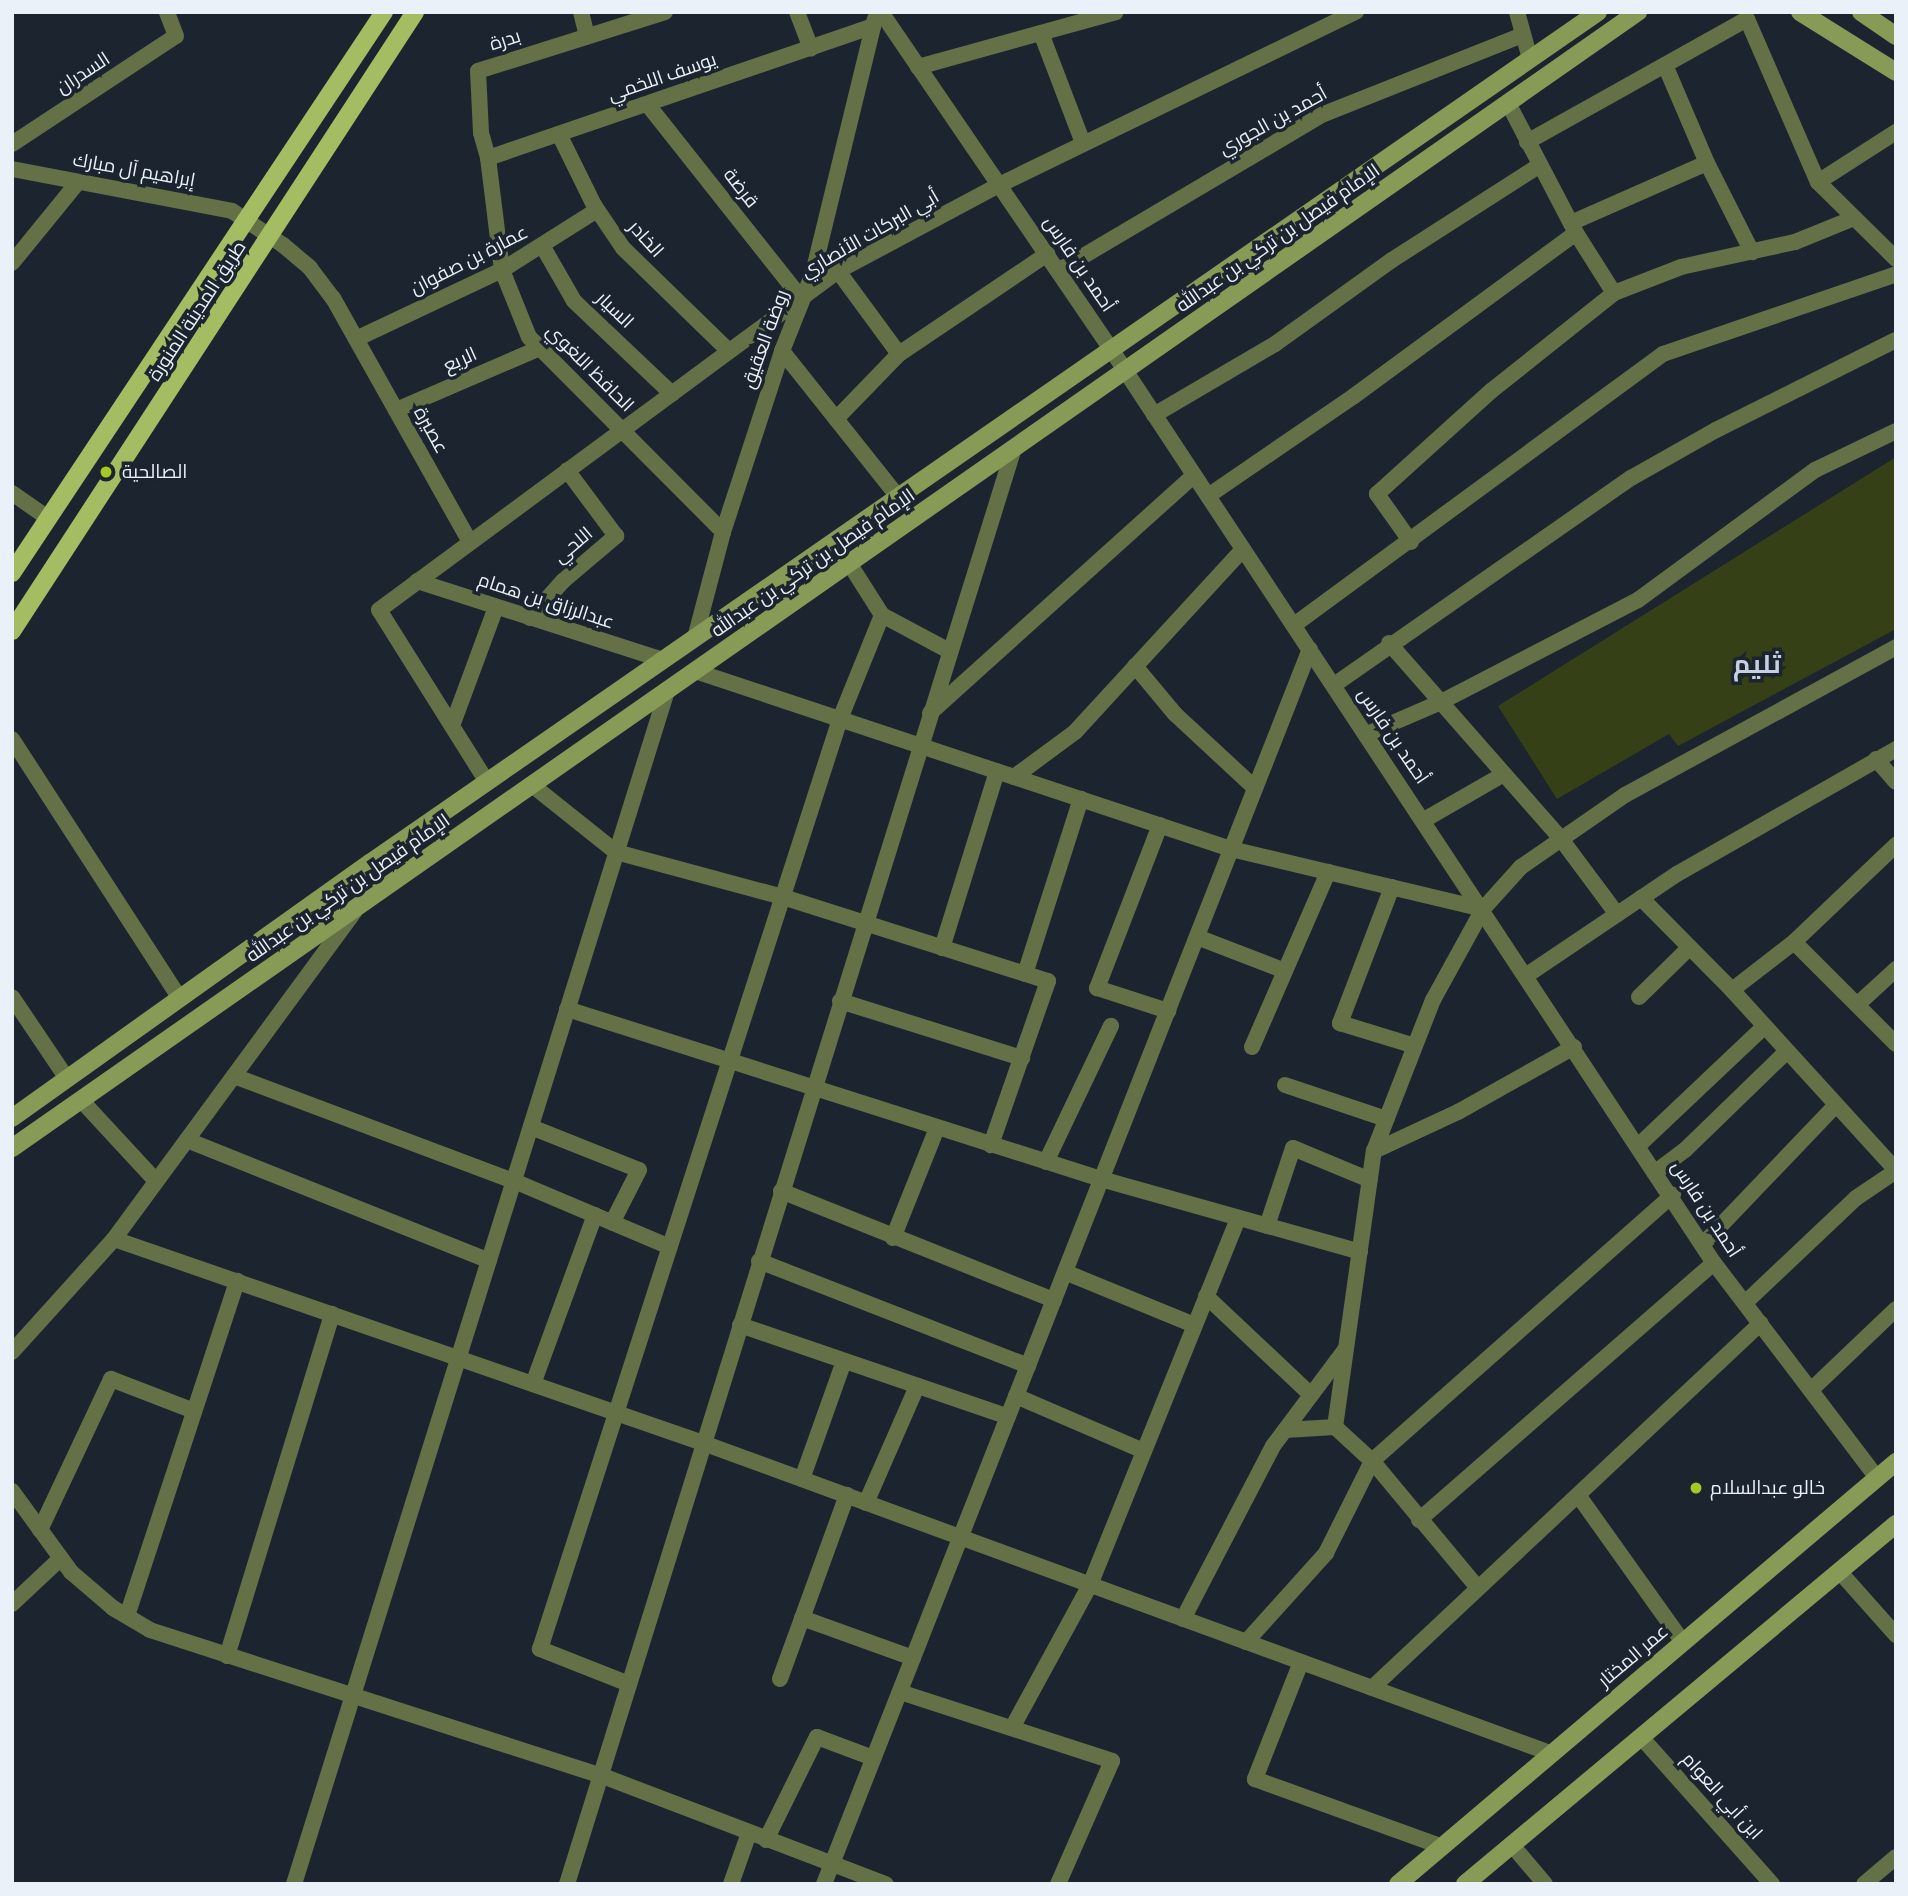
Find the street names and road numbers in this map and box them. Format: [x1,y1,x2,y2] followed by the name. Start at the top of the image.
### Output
[487,24,523,56] street label: بدرة
[52,47,114,99] street label: السدران
[605,48,719,106] street label: يوسف اللخمي
[1215,82,1331,160] street label: أحمد بن الجوري
[71,148,197,192] street label: إبراهيم آل مبارك
[1172,159,1384,317] street label: الإمام فيصل بن تركي بن عبدالله
[719,164,763,212] street label: قرضة
[797,185,943,283] street label: أبي البركات الأنصاري
[1039,212,1119,316] street label: أحمد بن فارس
[624,216,668,262] street label: الخادر
[406,221,532,299] street label: عمارة بن صفوان
[143,237,251,385] street label: طريق المدينة المنورة
[592,287,638,333] street label: السيار
[737,287,793,391] street label: روضة العقيق
[541,319,639,417] street label: الحافظ اللغوي
[440,343,480,377] street label: الريع
[409,403,453,457] street label: عصيرة
[707,484,919,642] street label: الإمام فيصل بن تركي بن عبدالله
[549,522,597,568] street label: اللحي
[475,568,617,634] street label: عبدالرزاق بن همام
[1353,684,1433,788] street label: أحمد بن فارس
[242,809,454,967] street label: الإمام فيصل بن تركي بن عبدالله
[1666,1156,1746,1262] street label: أحمد بن فارس
[1593,1620,1673,1692] street label: عمر المختار
[1677,1748,1767,1844] street label: ابن أبي العوام

